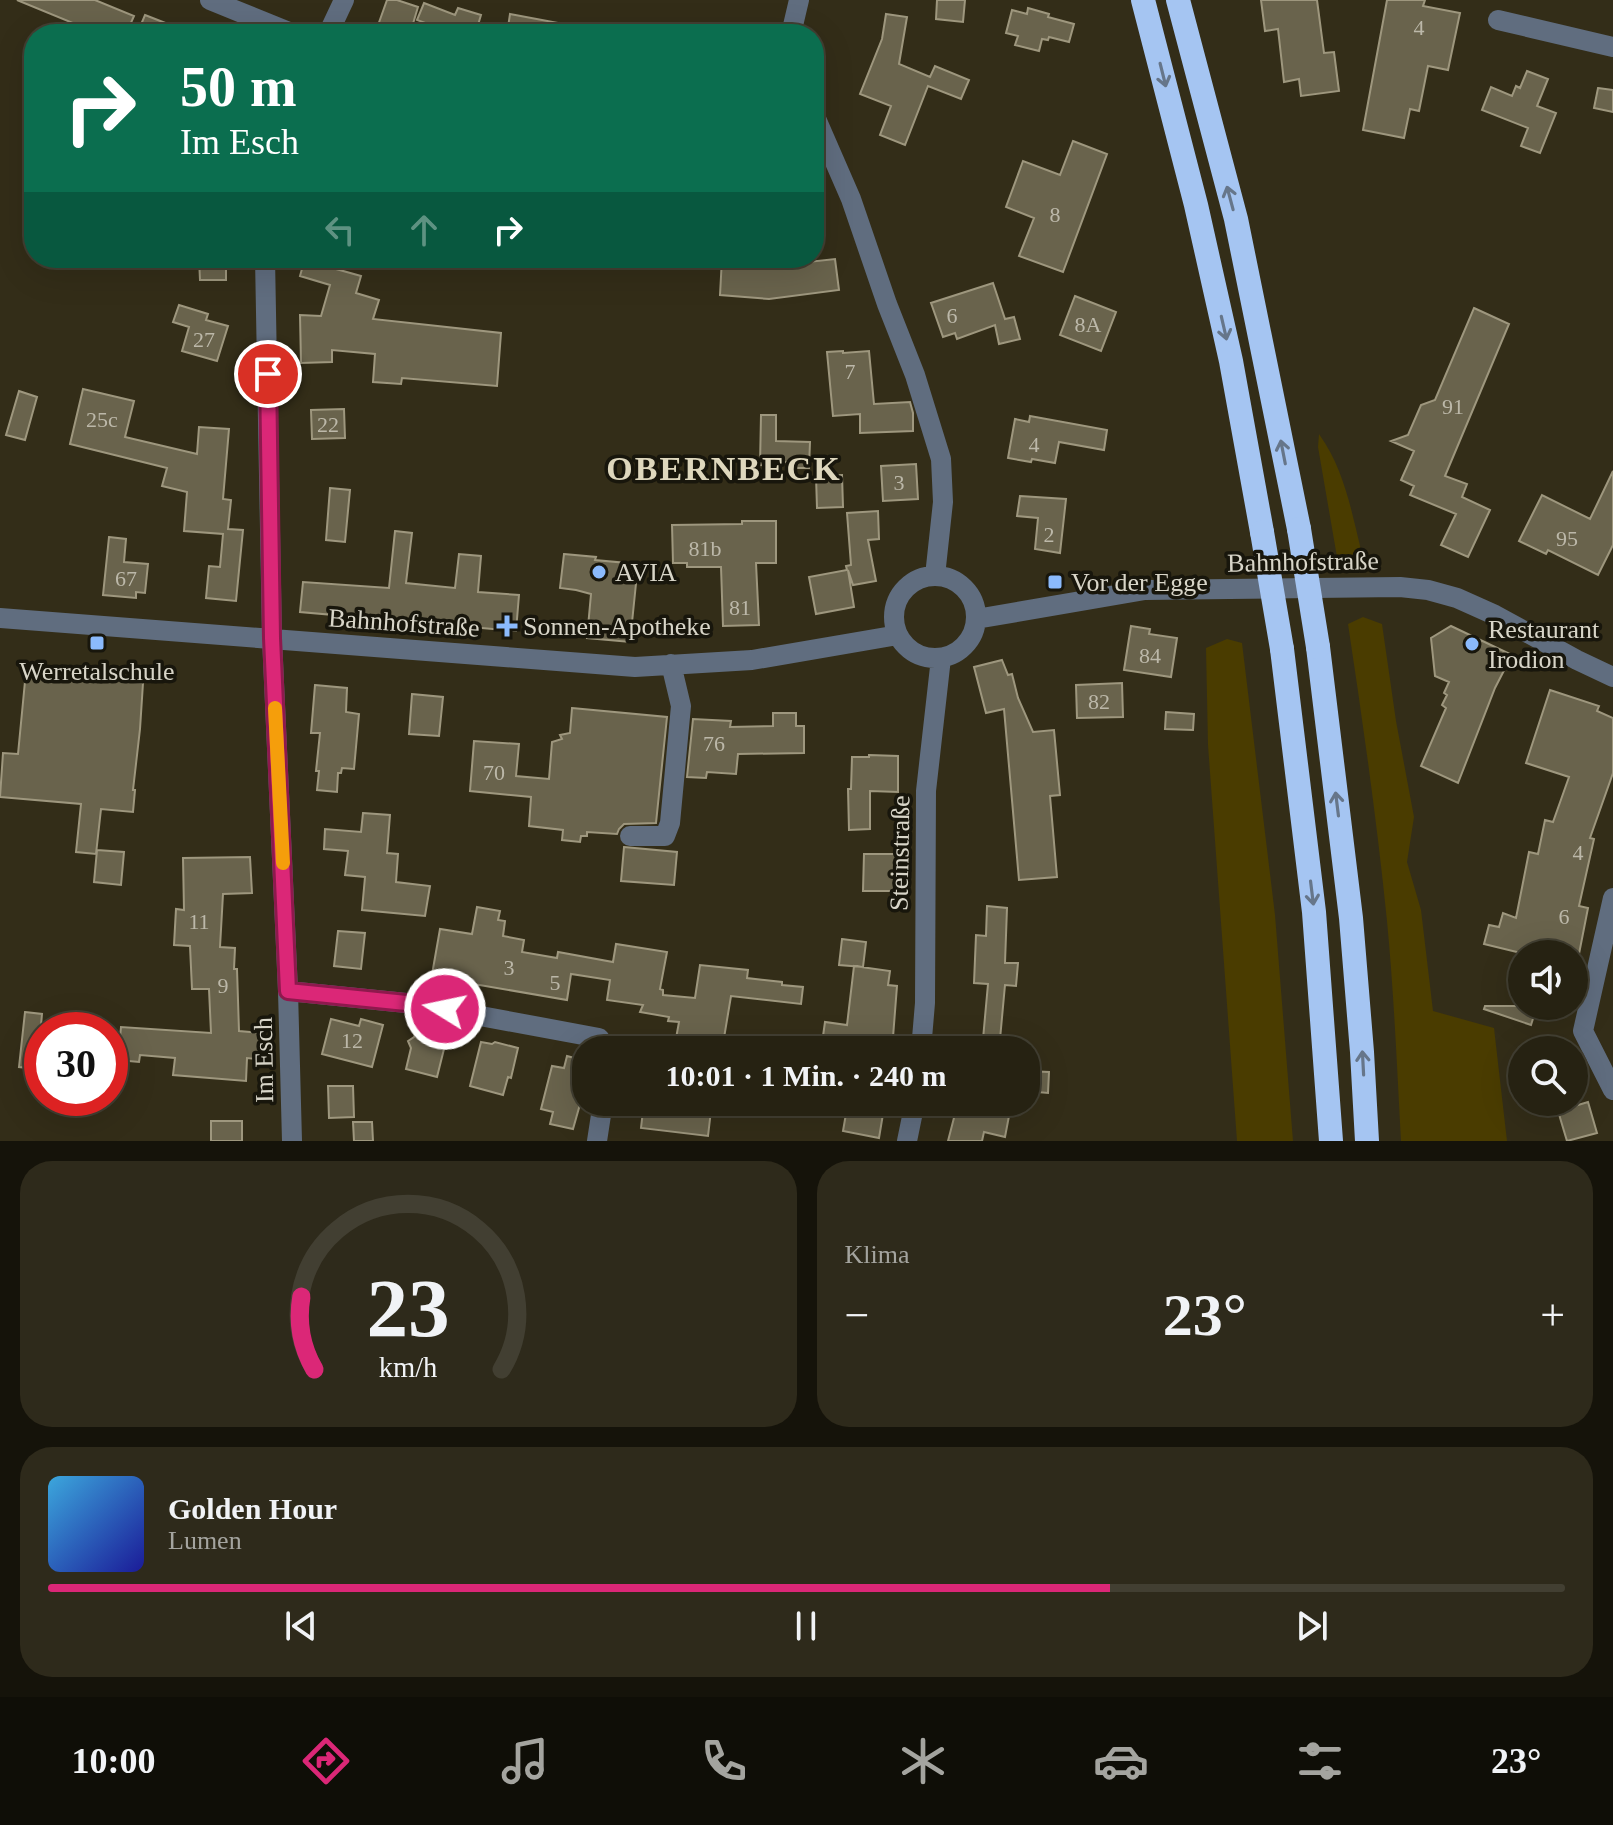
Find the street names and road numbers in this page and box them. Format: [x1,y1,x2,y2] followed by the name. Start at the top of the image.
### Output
[1227,546,1379,578] street label: Bahnhofstraße
[327,603,481,643] street label: Bahnhofstraße
[884,795,916,911] street label: Steinstraße
[249,1017,279,1103] street label: Im Esch

